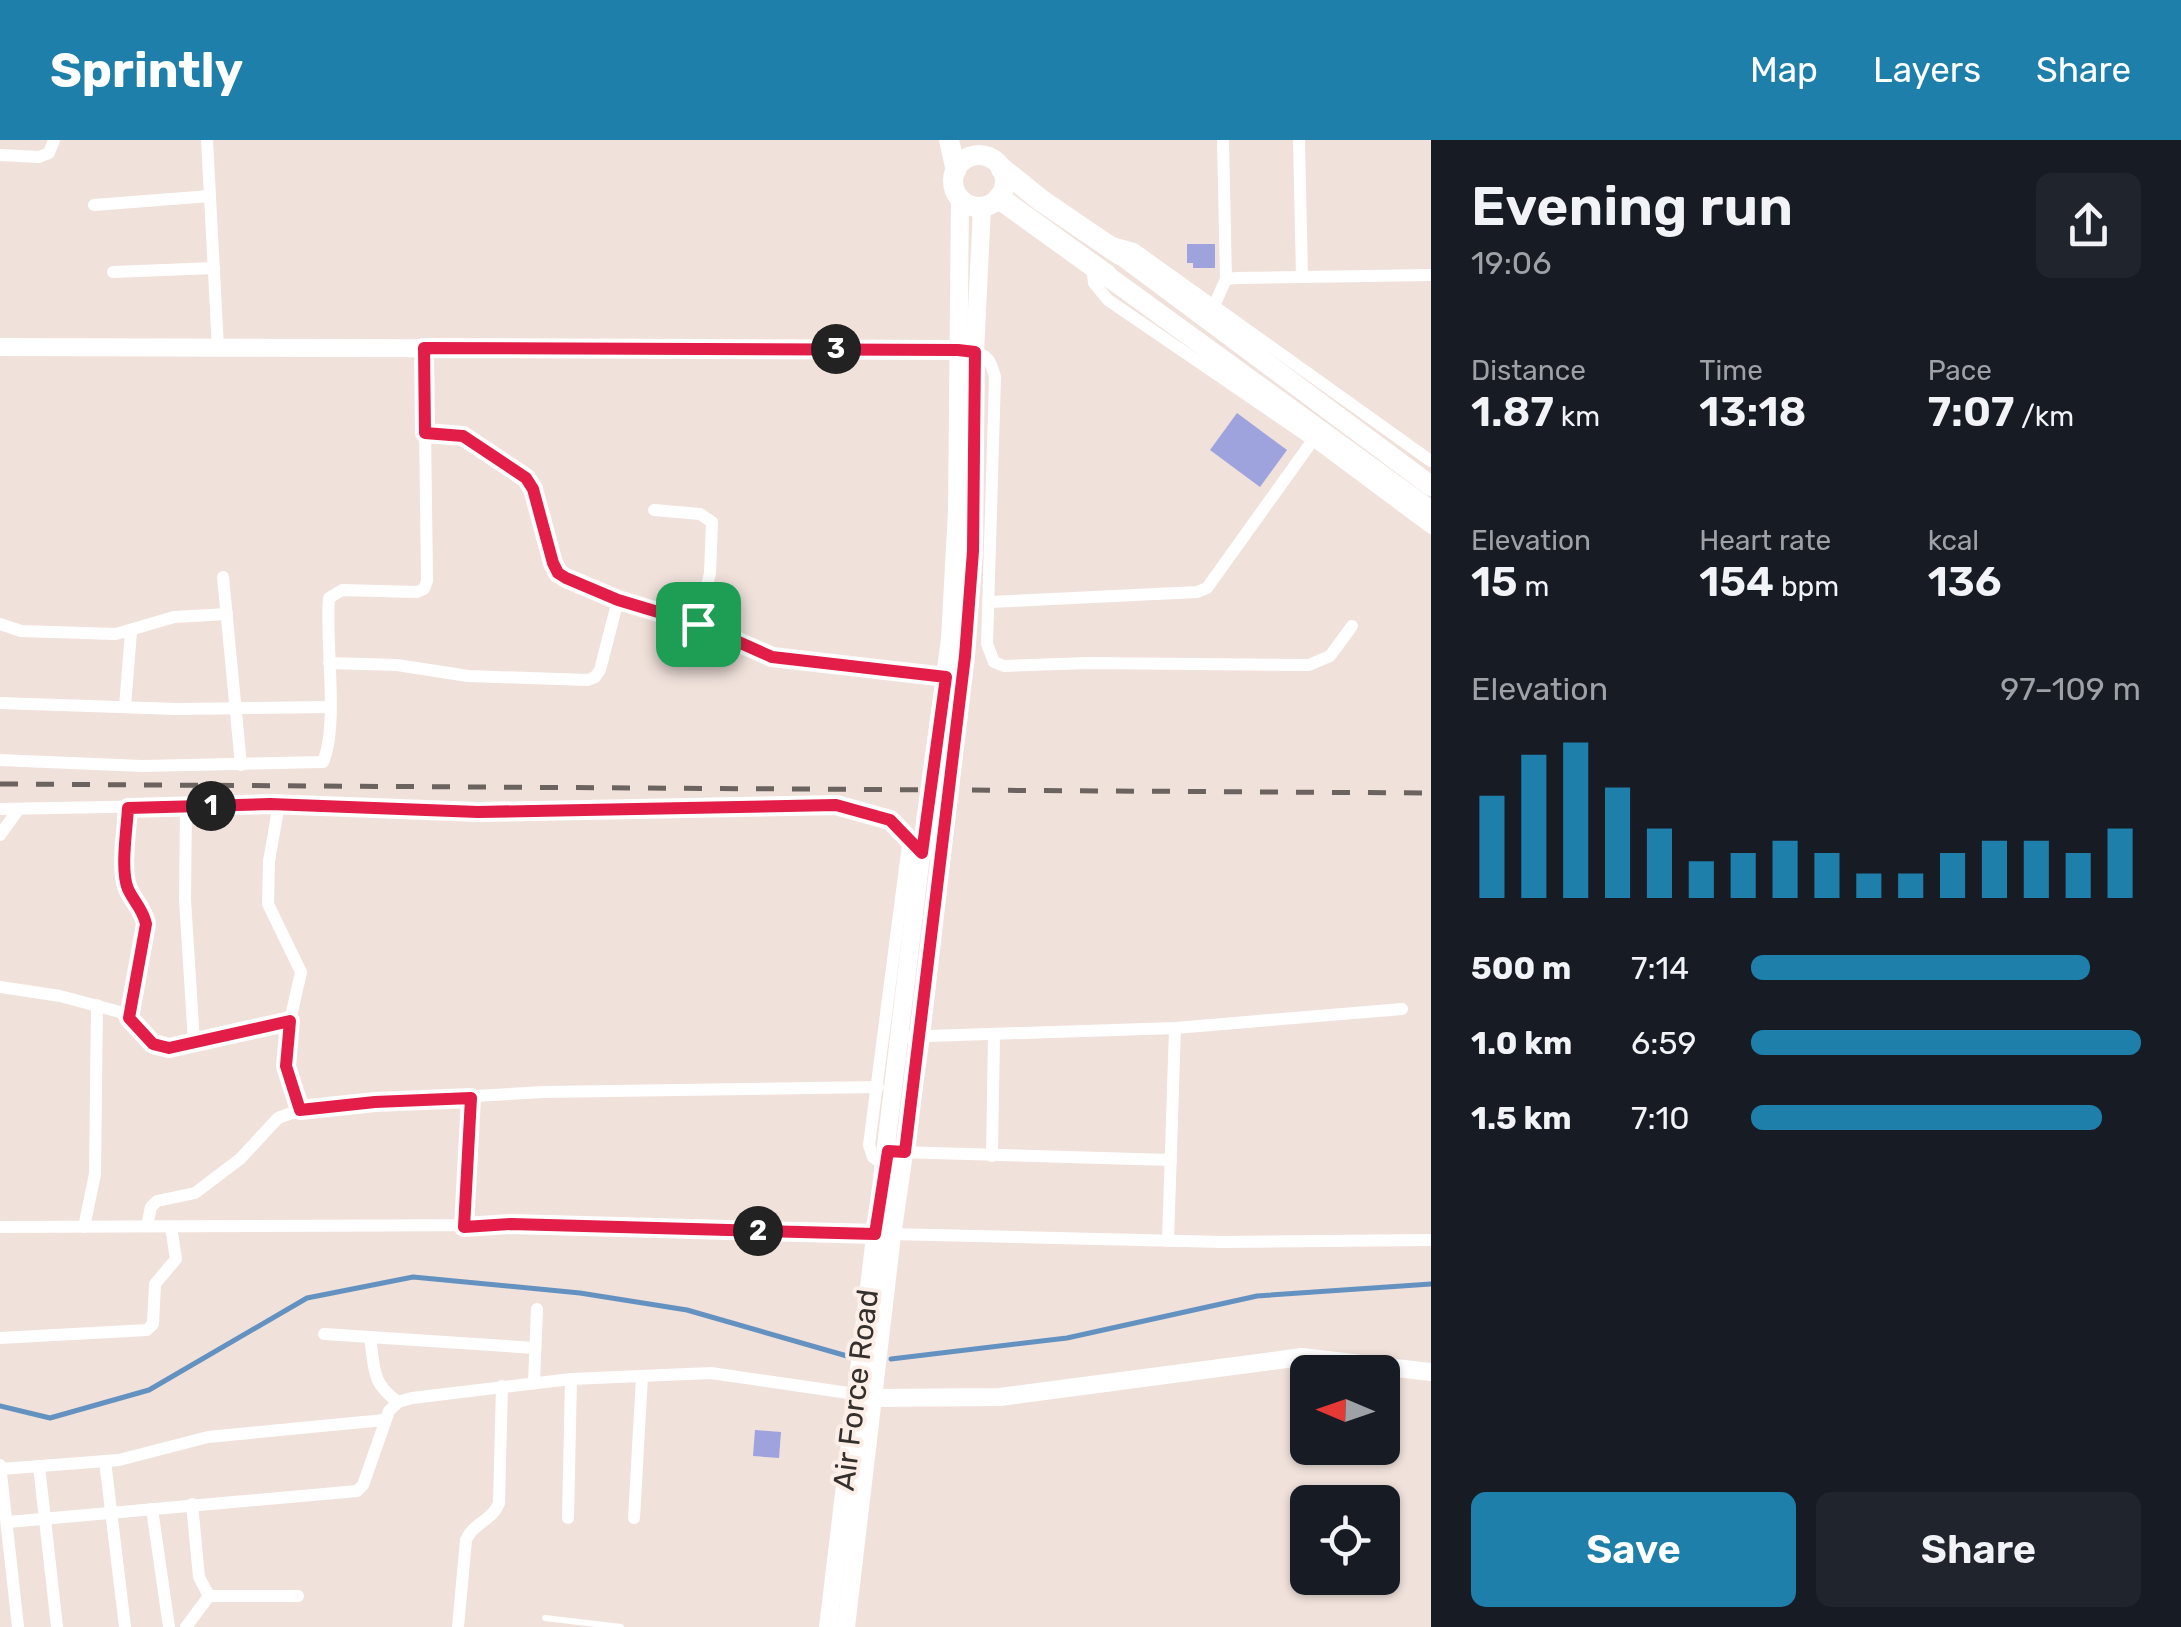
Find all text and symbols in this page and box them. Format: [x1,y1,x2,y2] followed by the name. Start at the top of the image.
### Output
[50,42,243,99] text: Sprintly
[1750,49,1818,91] text: Map
[1873,49,1981,91] text: Layers
[2036,49,2131,91] text: Share
[2036,173,2141,278] button: share
[1471,174,1793,239] text: Evening run
[1471,244,1551,282] text: 19:06
[811,324,861,374] pin: 3
[827,332,845,365] text: 3
[1471,354,1586,387] text: Distance
[1699,354,1763,387] text: Time
[1928,354,1992,387] text: Pace
[1471,387,1554,437] text: 1.87
[1699,387,1806,437] text: 13:18
[1928,387,2014,437] text: 7:07
[1554,400,1600,433] text: km
[2014,400,2074,433] text: /km
[1471,524,1591,557] text: Elevation
[1699,524,1831,557] text: Heart rate
[1928,524,1979,557] text: kcal
[1471,557,1518,607] text: 15
[1699,557,1774,607] text: 154
[1928,557,2002,607] text: 136
[1518,570,1549,603] text: m
[1774,570,1839,603] text: bpm
[656,582,741,667] pin
[671,597,726,652] icon: arrive
[1471,670,1608,708] text: Elevation
[2000,670,2141,708] text: 97–109 m
[186,781,236,831] pin: 1
[204,789,218,822] text: 1
[1471,949,1571,987] text: 500 m
[1631,949,1689,987] text: 7:14
[1471,1024,1572,1062] text: 1.0 km
[1631,1024,1696,1062] text: 6:59
[1471,1099,1572,1137] text: 1.5 km
[1631,1099,1690,1137] text: 7:10
[733,1206,783,1256] pin: 2
[749,1214,767,1247] text: 2
[826,1287,886,1493] street label: Air Force Road
[1290,1355,1400,1465] north arrow
[1290,1355,1400,1595] map controls
[1290,1485,1400,1595] button: locate
[1471,1492,1796,1607] button: Save
[1816,1492,2141,1607] button: Share

